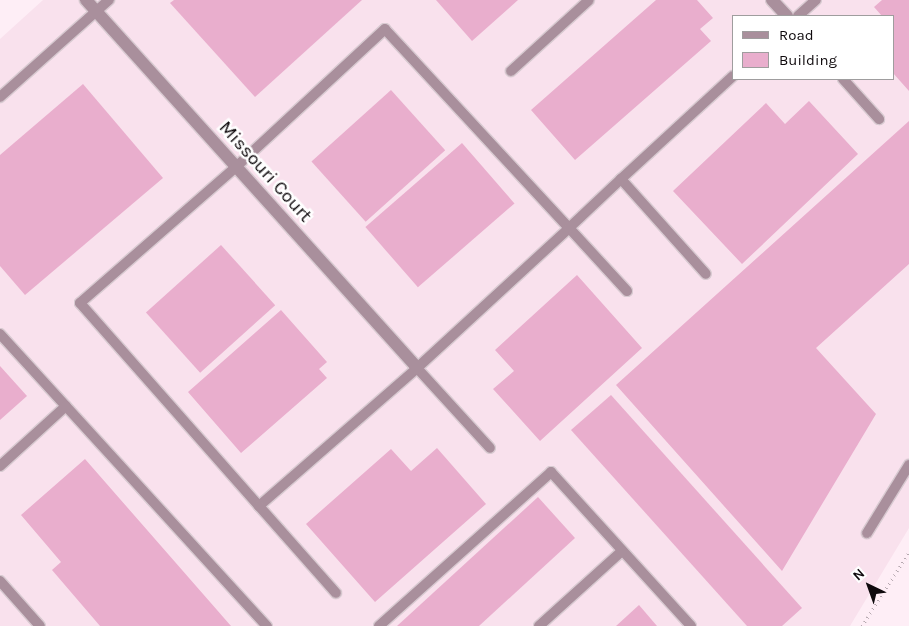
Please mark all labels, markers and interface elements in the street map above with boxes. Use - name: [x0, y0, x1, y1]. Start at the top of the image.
- legend: [732, 15, 894, 80]
- text: Road: [779, 26, 814, 44]
- text: Building: [779, 51, 837, 69]
- street label: Missouri Court: [214, 117, 316, 227]
- north arrow: [844, 561, 894, 611]
- text: N: [849, 565, 868, 584]

